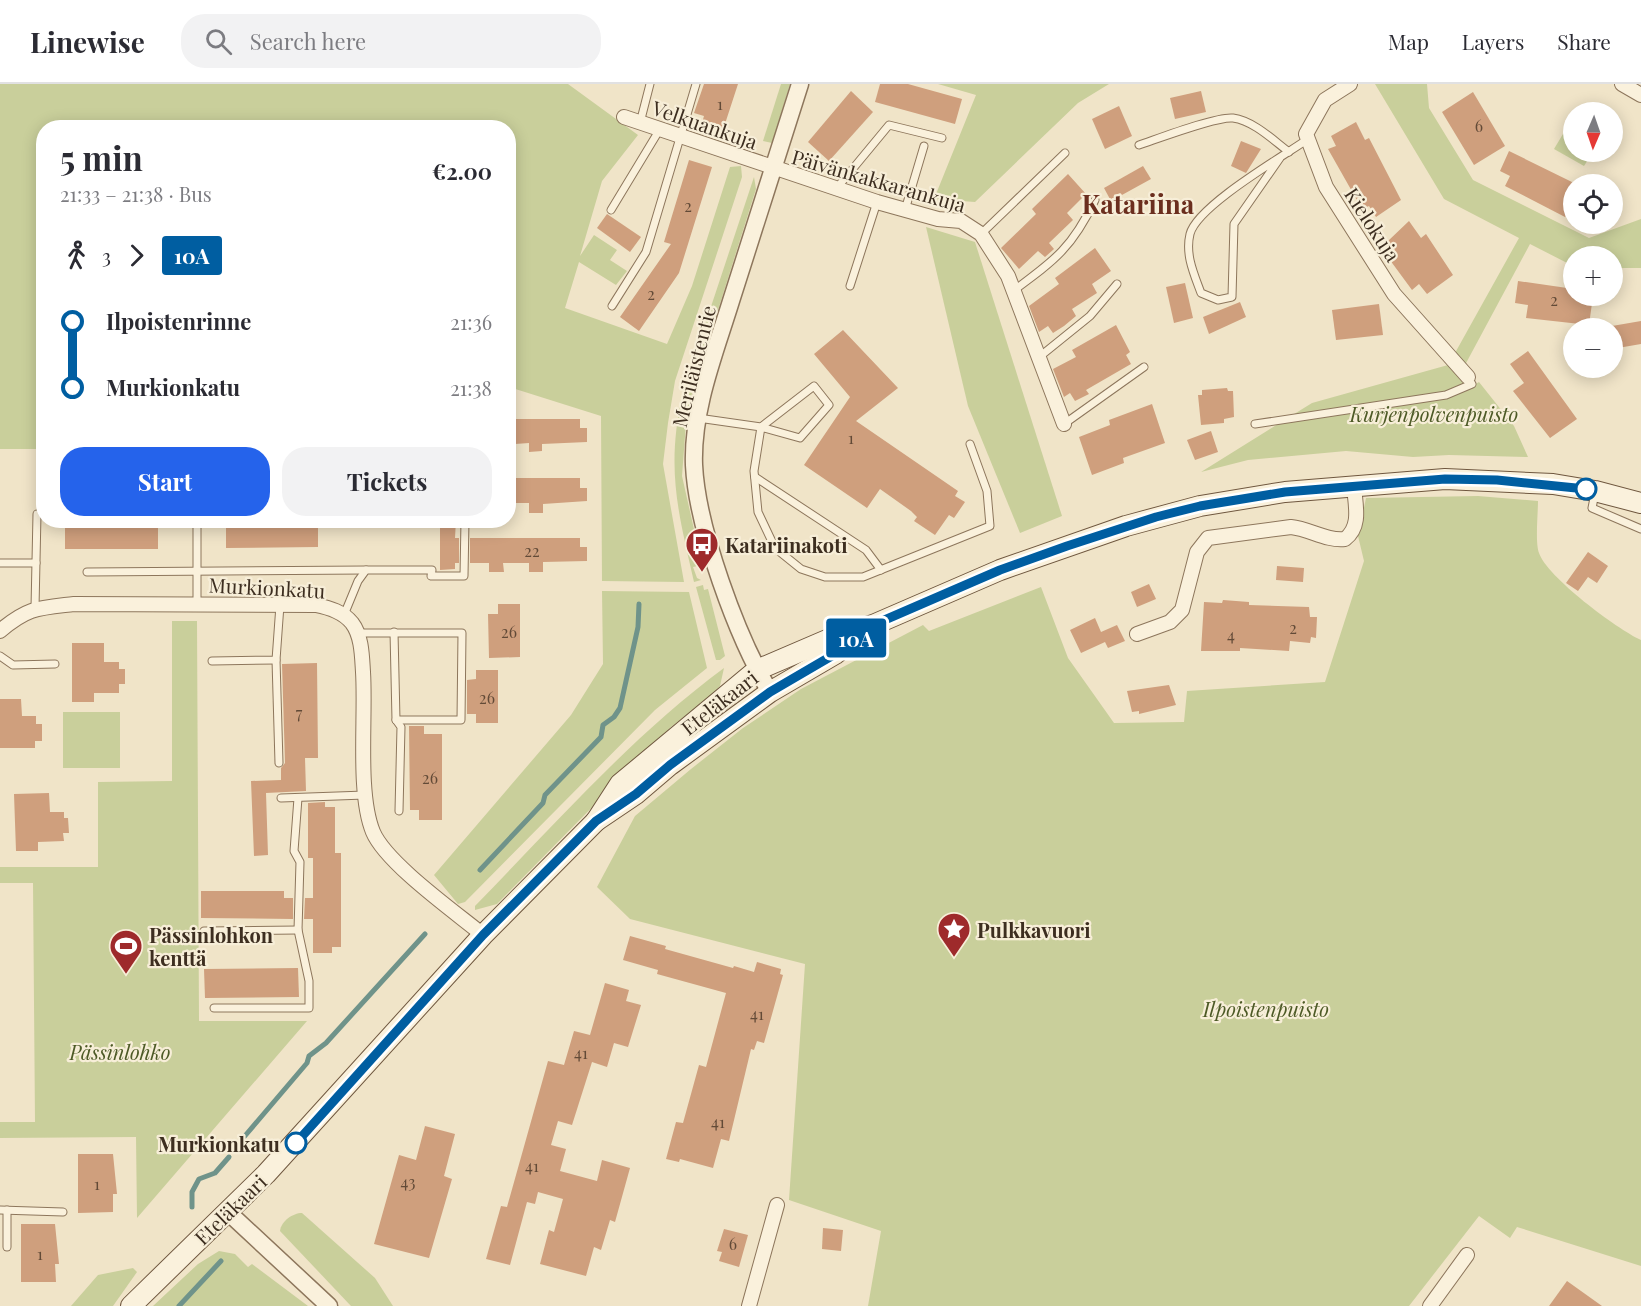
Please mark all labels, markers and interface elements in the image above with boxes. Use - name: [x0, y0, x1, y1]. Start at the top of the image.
- search box: [181, 14, 601, 68]
- text: Linewise: [30, 23, 145, 60]
- icon: search: [202, 25, 235, 58]
- text: Search here: [250, 26, 366, 56]
- text: Map: [1388, 27, 1429, 55]
- text: Layers: [1462, 27, 1524, 55]
- text: Share: [1557, 27, 1611, 55]
- street label: Velkuankuja: [648, 93, 761, 155]
- house number: 1: [717, 93, 723, 114]
- north arrow: [1563, 102, 1623, 162]
- map controls: [1563, 102, 1623, 378]
- house number: 6: [1475, 115, 1483, 136]
- text: 5 min: [60, 135, 143, 179]
- street label: Päivänkakkarankuja: [789, 142, 969, 218]
- text: €2.00: [432, 156, 492, 186]
- button: locate: [1563, 174, 1623, 234]
- text: 21:33 – 21:38 · Bus: [60, 180, 212, 207]
- street label: Kielokuja: [1339, 182, 1407, 266]
- district label: Katariina: [1082, 186, 1195, 221]
- house number: 2: [684, 195, 692, 216]
- icon: walk: [60, 239, 93, 272]
- icon: forward: [120, 239, 153, 272]
- text: 10A: [174, 241, 210, 269]
- text: 3: [102, 242, 111, 269]
- button: +: [1563, 246, 1623, 306]
- house number: 2: [647, 283, 655, 304]
- house number: 2: [1550, 289, 1558, 310]
- street label: Meriläistentie: [665, 302, 721, 430]
- text: Ilpoistenrinne: [106, 306, 251, 336]
- text: 21:36: [450, 308, 492, 335]
- button: −: [1563, 318, 1623, 378]
- text: Murkionkatu: [106, 372, 240, 402]
- text: 21:38: [450, 374, 492, 401]
- park label: Kurjenpolvenpuisto: [1349, 400, 1518, 427]
- house number: 1: [848, 427, 854, 448]
- button: Start: [60, 447, 270, 516]
- button: Tickets: [282, 447, 492, 516]
- unlabelled marker: [1575, 478, 1597, 500]
- bus stop icon: Katariinakoti: [684, 526, 720, 573]
- place label: Katariinakoti: [725, 531, 848, 558]
- house number: 22: [524, 540, 540, 561]
- street label: Murkionkatu: [208, 570, 326, 604]
- house number: 2: [1289, 617, 1297, 638]
- line badge: 10A: [822, 618, 890, 658]
- house number: 26: [501, 621, 517, 642]
- text: 10A: [838, 624, 874, 652]
- house number: 4: [1227, 624, 1235, 645]
- street label: Eteläkaari: [675, 663, 763, 741]
- house number: 26: [479, 687, 495, 708]
- house number: 7: [296, 702, 303, 723]
- house number: 26: [422, 767, 438, 788]
- place icon: Pulkkavuori: [936, 911, 972, 958]
- place label: Pulkkavuori: [977, 916, 1091, 943]
- place label: Pässinlohkon kenttä: [149, 921, 274, 971]
- sports icon: Pässinlohkon kenttä: [108, 928, 144, 975]
- park label: Ilpoistenpuisto: [1202, 995, 1329, 1022]
- house number: 41: [750, 1003, 764, 1024]
- park label: Pässinlohko: [69, 1038, 171, 1065]
- house number: 41: [574, 1042, 588, 1063]
- house number: 41: [711, 1111, 725, 1132]
- place label: Murkionkatu: [158, 1130, 280, 1157]
- marker: Murkionkatu: [285, 1132, 307, 1154]
- house number: 41: [525, 1155, 539, 1176]
- street label: Eteläkaari: [188, 1168, 272, 1250]
- house number: 43: [401, 1171, 415, 1192]
- house number: 1: [94, 1173, 100, 1194]
- house number: 6: [729, 1233, 737, 1254]
- house number: 1: [37, 1243, 43, 1264]

